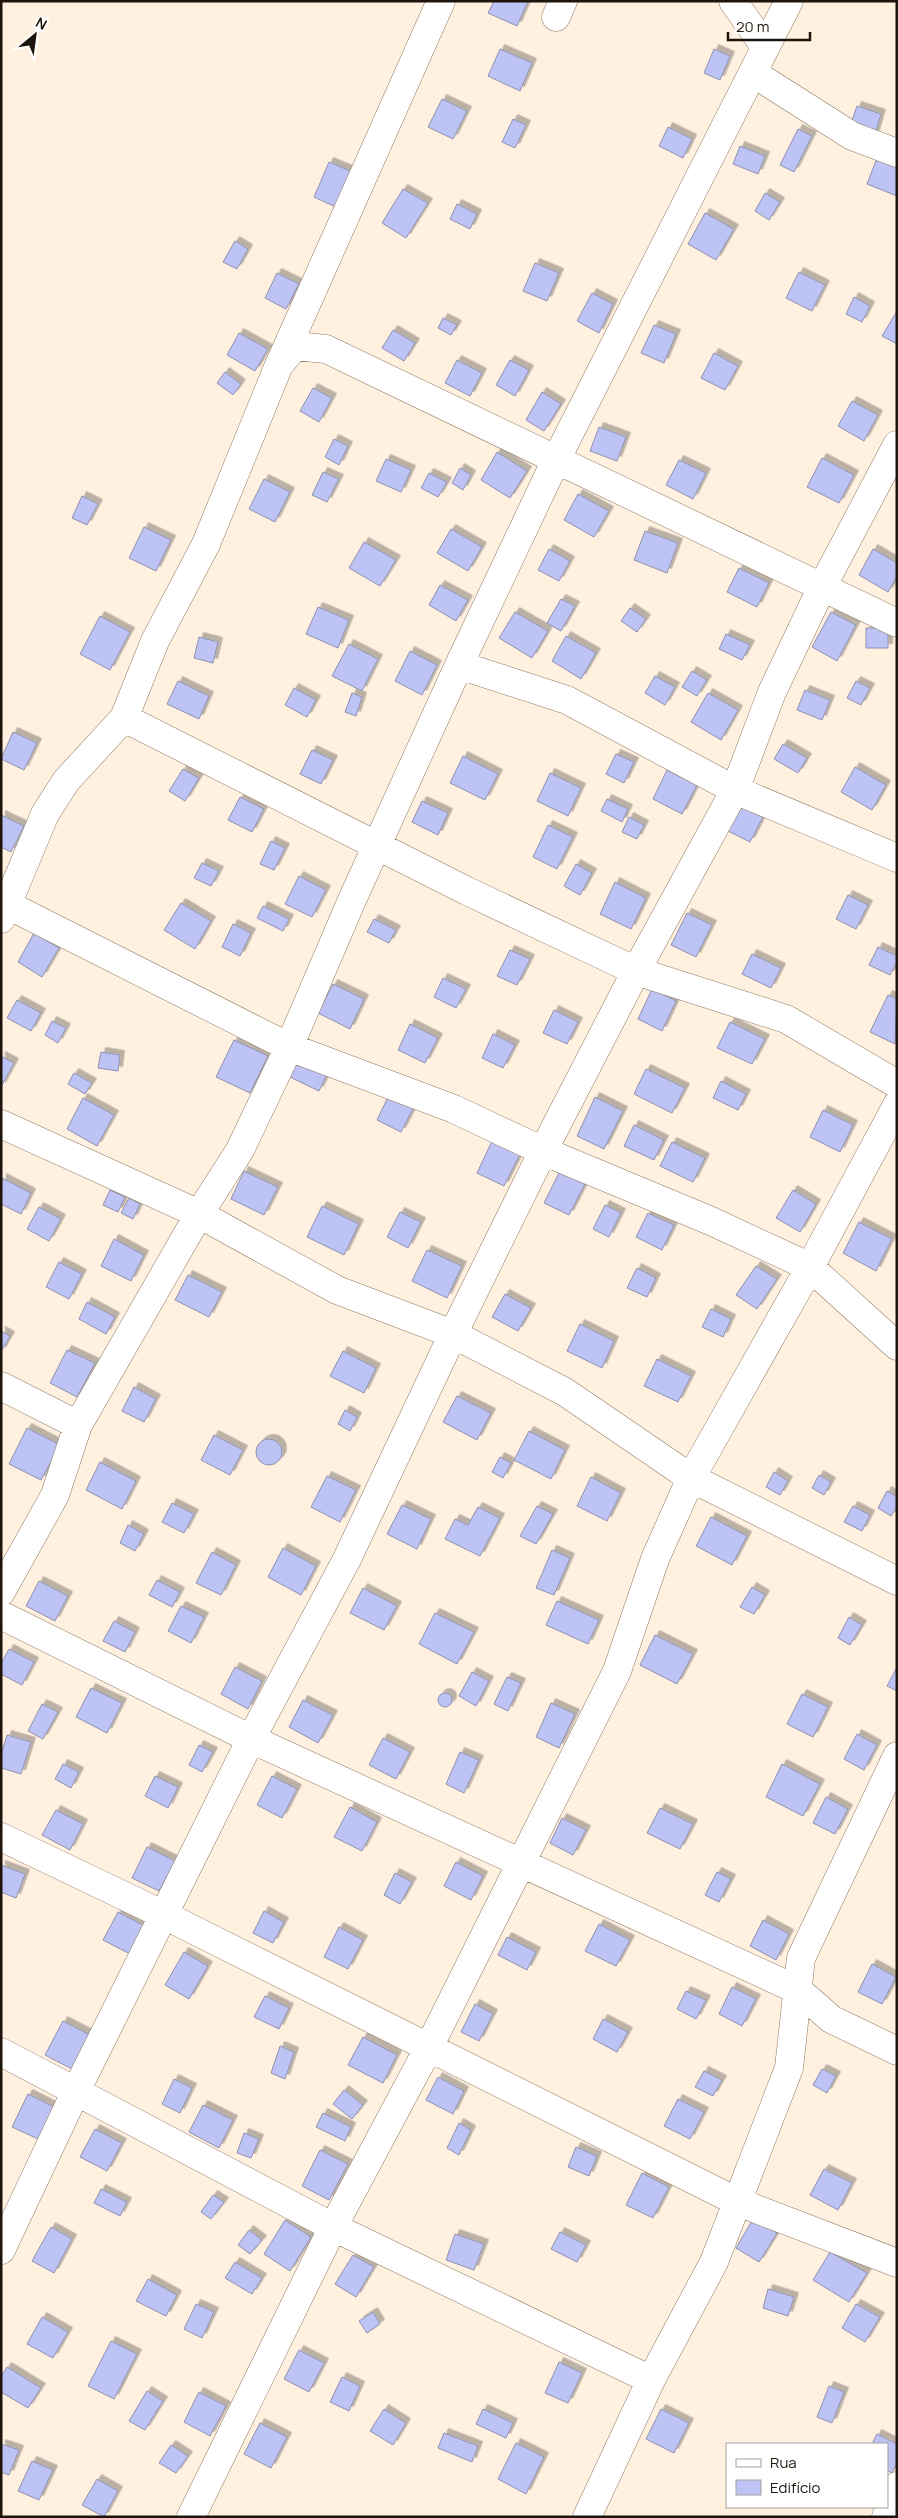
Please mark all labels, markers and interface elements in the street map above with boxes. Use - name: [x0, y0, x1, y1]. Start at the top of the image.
- north arrow: [10, 10, 60, 60]
- scale bar: [728, 10, 810, 42]
- text: N: [33, 12, 51, 34]
- text: 20 m: [736, 16, 769, 37]
- legend: [726, 2443, 888, 2508]
- text: Rua: [770, 2452, 797, 2473]
- text: Edifício: [770, 2477, 821, 2498]

